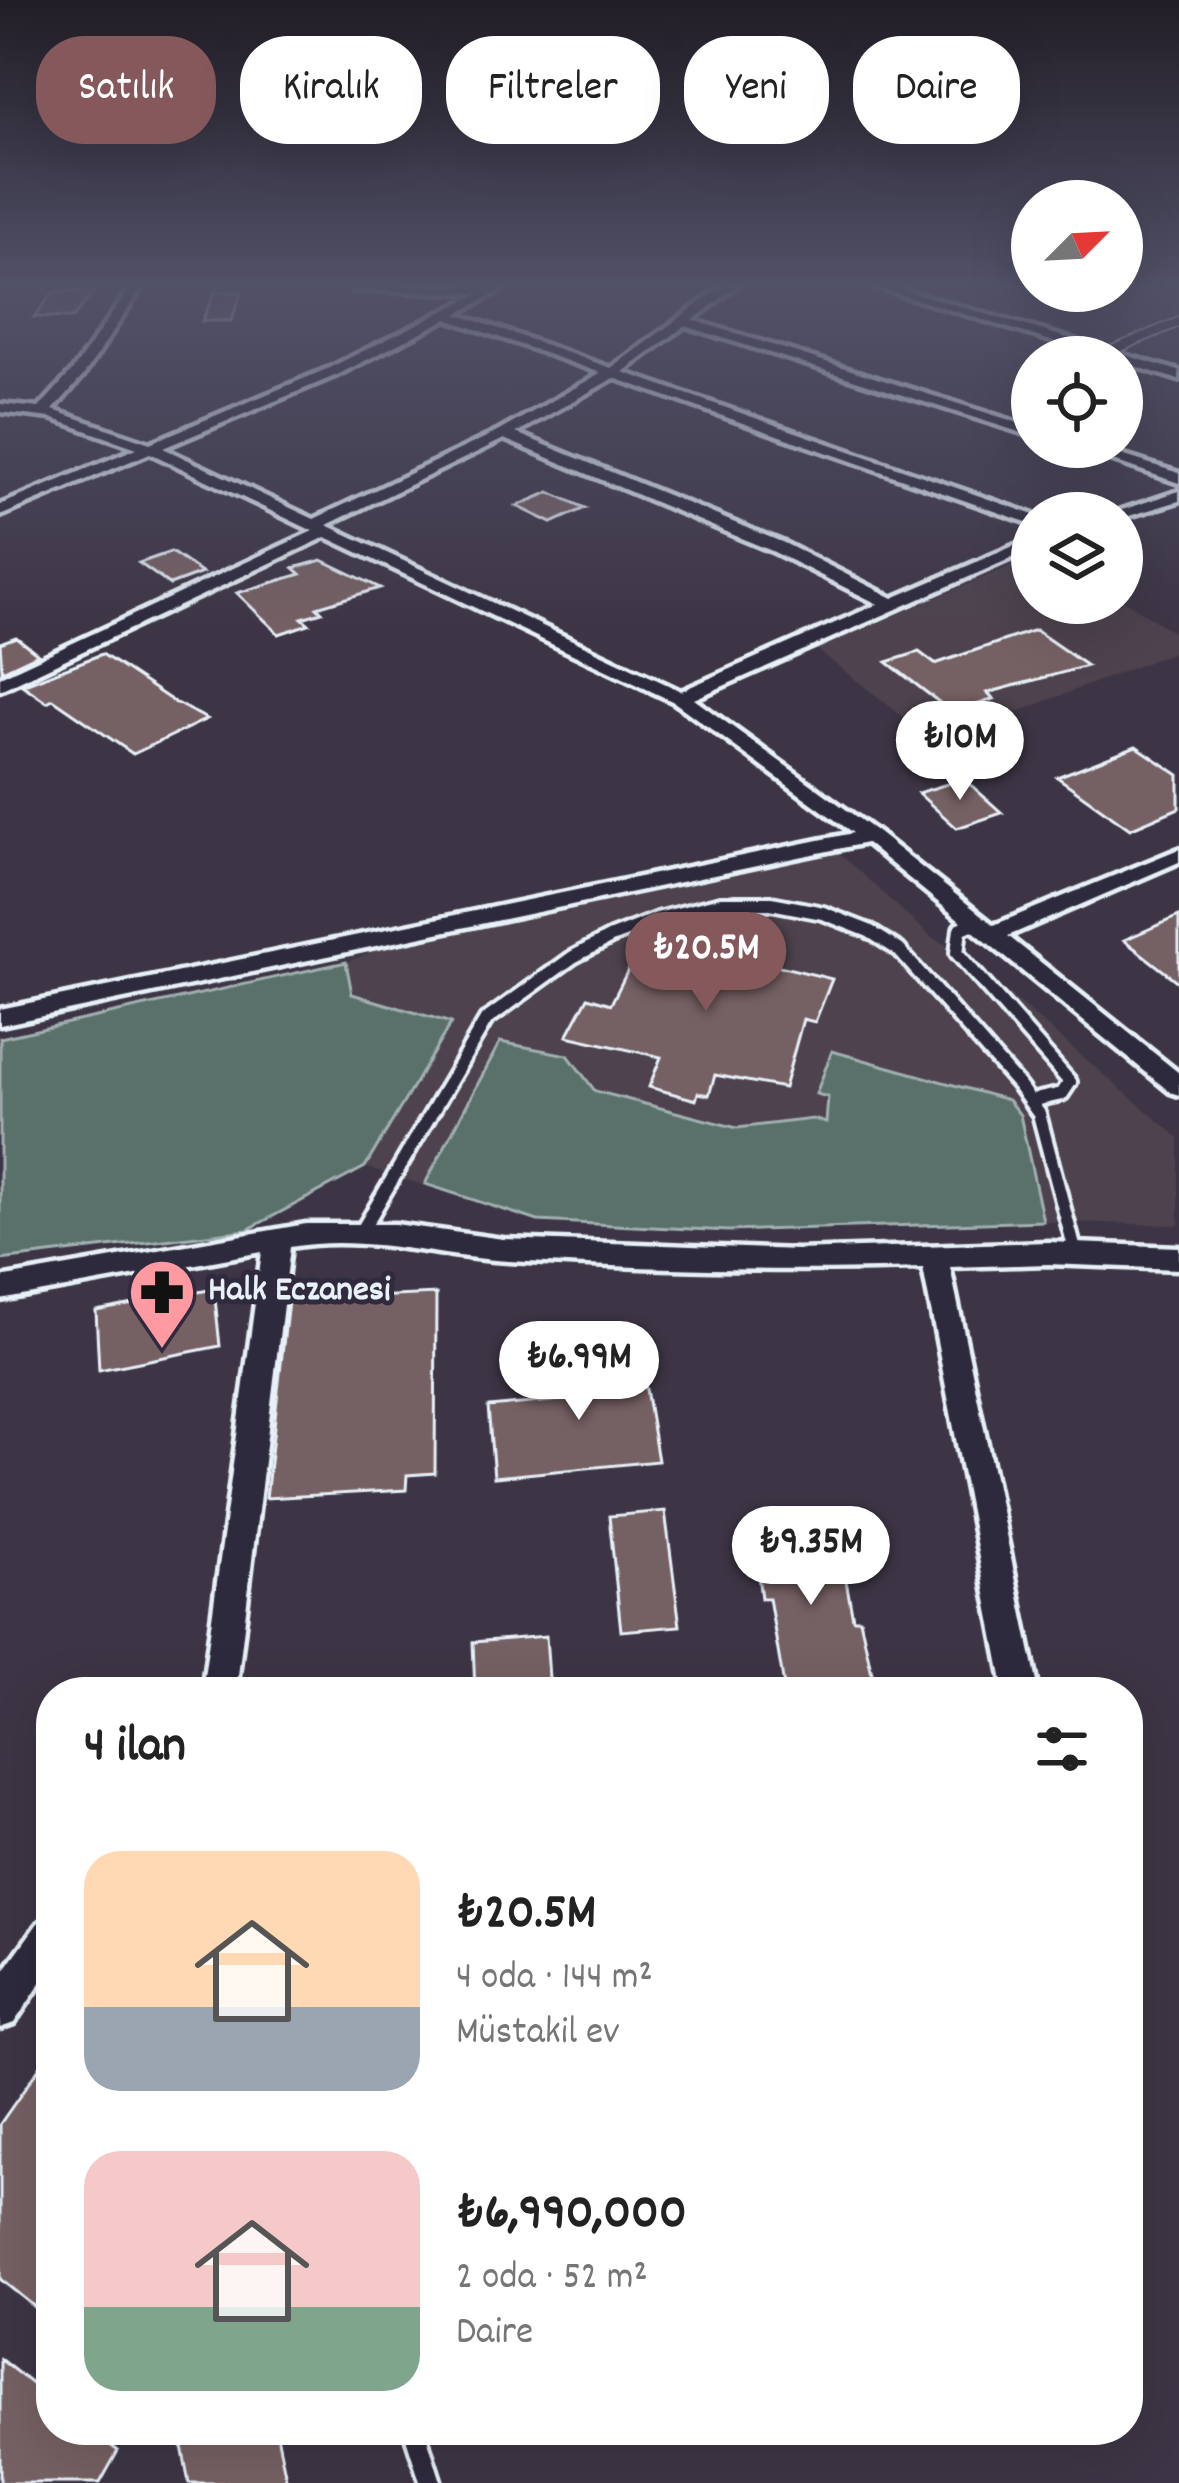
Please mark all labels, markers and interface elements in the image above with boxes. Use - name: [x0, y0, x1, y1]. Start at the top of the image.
- chip: Satılık: [36, 36, 216, 144]
- chip: Kiralık: [240, 36, 422, 144]
- chip: Filtreler: [446, 36, 660, 144]
- chip: Yeni: [684, 36, 829, 144]
- chip: Daire: [853, 36, 1020, 144]
- north arrow: [1011, 180, 1143, 312]
- map controls: [1011, 180, 1143, 624]
- button: locate: [1011, 336, 1143, 468]
- button: layers: [1011, 492, 1143, 624]
- pin: ₺10M: [889, 701, 1031, 803]
- text: ₺10M: [923, 712, 997, 767]
- pin: ₺20.5M: [608, 912, 804, 1014]
- text: ₺20.5M: [652, 923, 760, 978]
- pharmacy icon: Halk Eczanesi: [127, 1257, 197, 1351]
- place label: Halk Eczanesi: [208, 1266, 391, 1318]
- pin: ₺6.99M: [481, 1321, 677, 1423]
- text: ₺6.99M: [526, 1332, 632, 1387]
- pin: ₺9.35M: [713, 1506, 909, 1608]
- text: ₺9.35M: [759, 1517, 863, 1572]
- text: 4 ilan: [84, 1713, 186, 1785]
- icon: filters: [1029, 1716, 1095, 1782]
- text: ₺20.5M: [456, 1880, 596, 1952]
- icon: home: [180, 1899, 324, 2043]
- text: 4 oda · 144 m²: [456, 1952, 653, 2007]
- text: Müstakil ev: [456, 2007, 620, 2062]
- text: ₺6,990,000: [456, 2180, 687, 2252]
- icon: home: [180, 2199, 324, 2343]
- text: 2 oda · 52 m²: [456, 2252, 648, 2307]
- text: Daire: [456, 2307, 533, 2362]

